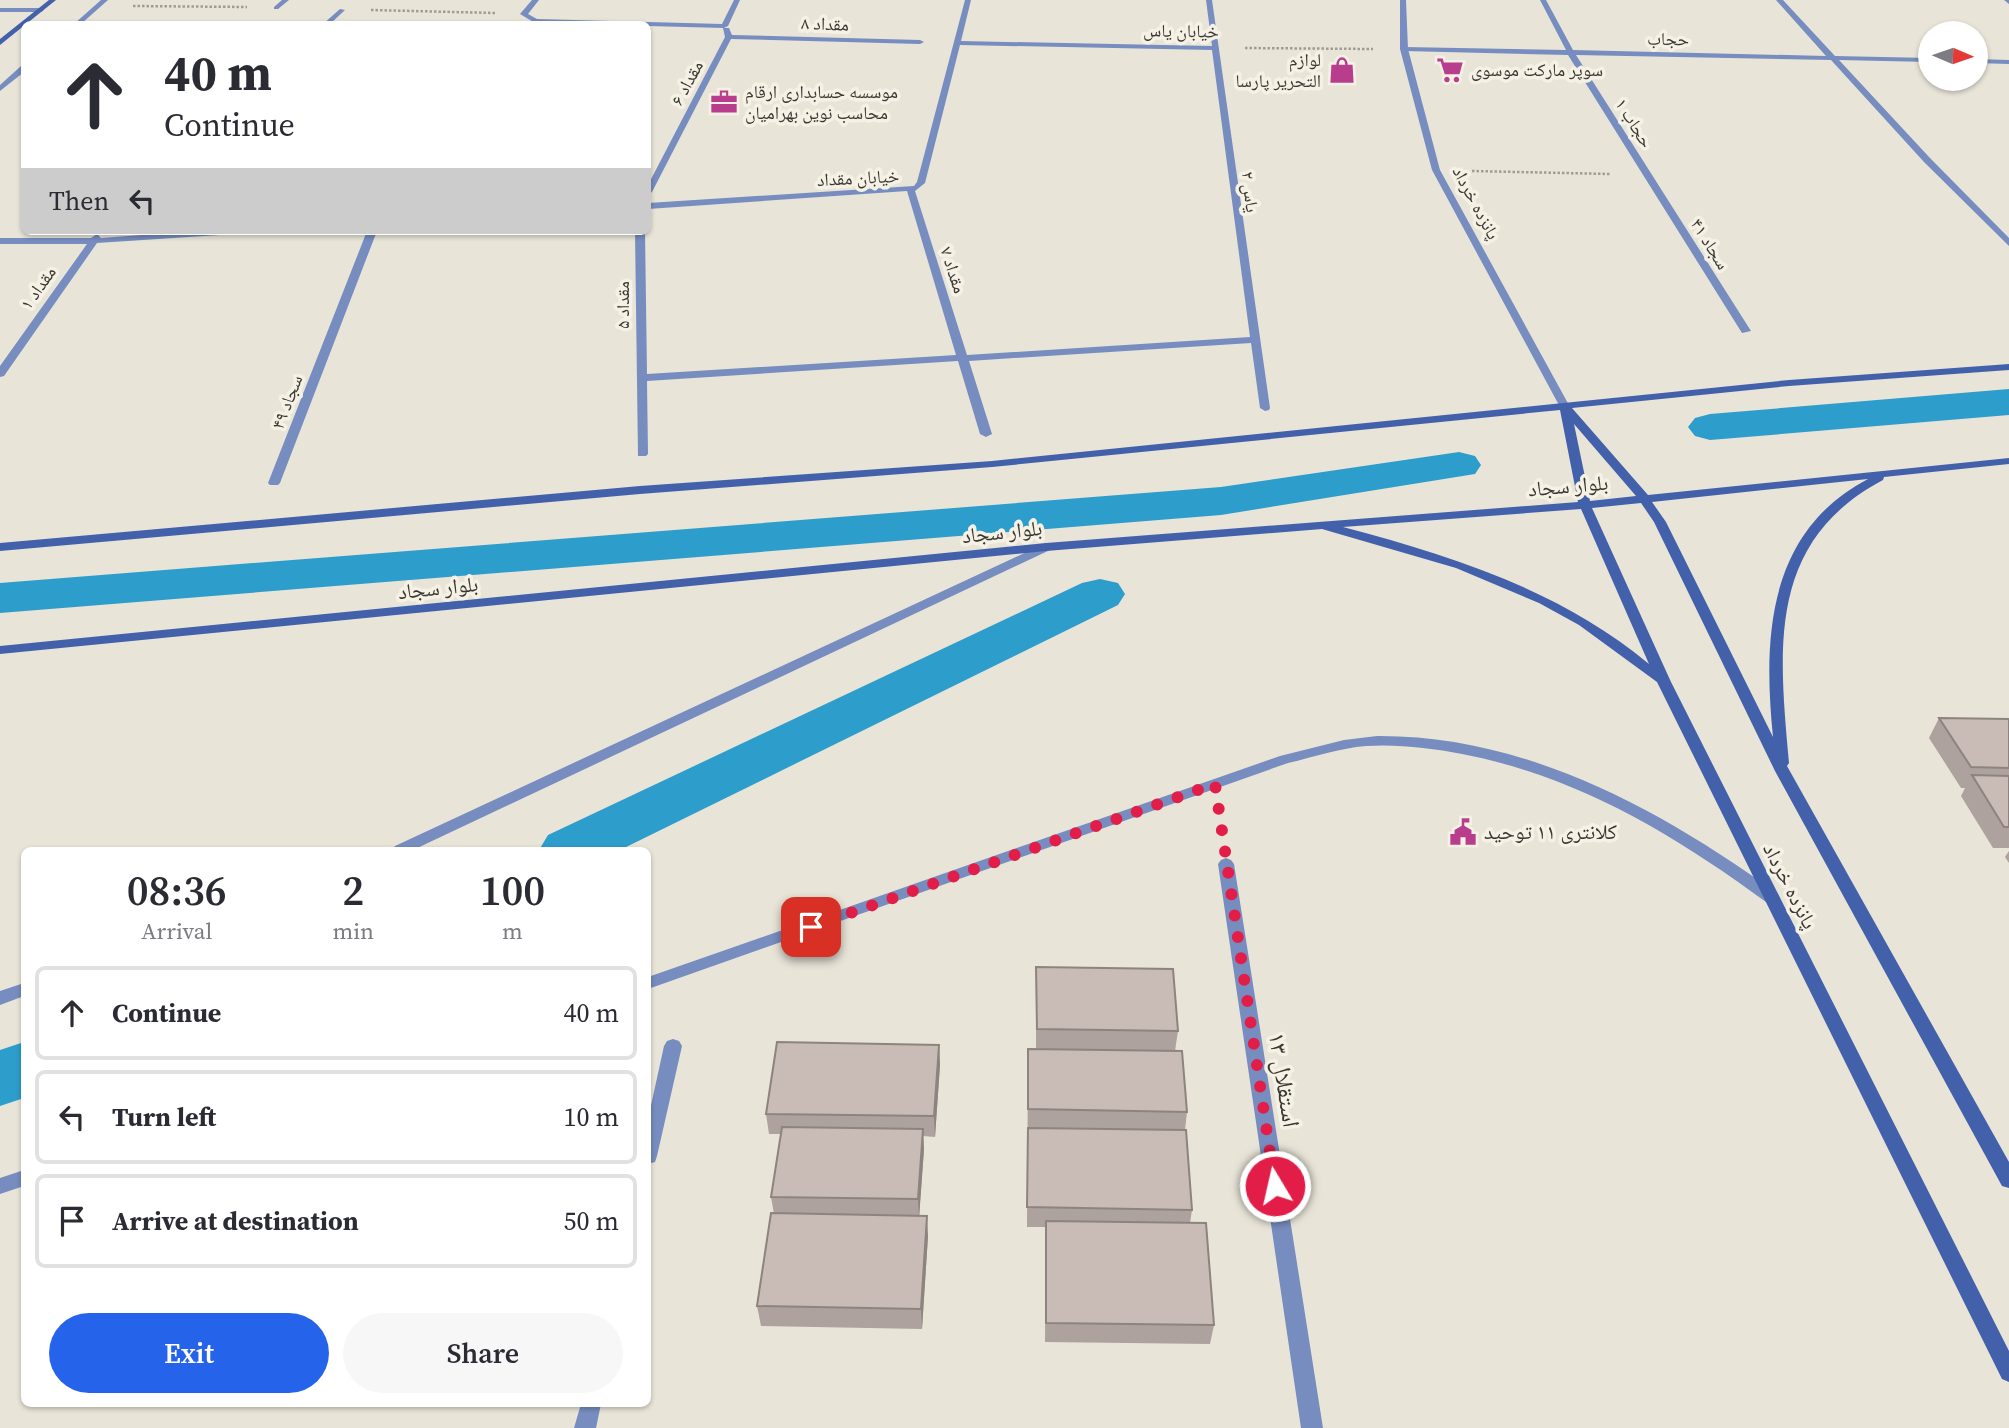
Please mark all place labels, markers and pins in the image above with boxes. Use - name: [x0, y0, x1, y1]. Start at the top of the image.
- place label: لوازم التحریر پارسا: [1235, 47, 1321, 93]
- shop icon: لوازم التحریر پارسا: [1327, 55, 1357, 85]
- supermarket icon: سوپر مارکت موسوی: [1435, 55, 1465, 85]
- place label: سوپر مارکت موسوی: [1471, 57, 1603, 82]
- place label: موسسه حسابداری ارقام محاسب نوین بهرامیان: [745, 79, 898, 125]
- office icon: موسسه حسابداری ارقام محاسب نوین بهرامیان: [709, 87, 739, 117]
- public building icon: کلانتری ۱۱ توحید: [1448, 817, 1478, 847]
- place label: کلانتری ۱۱ توحید: [1484, 817, 1617, 846]
- pin: [781, 897, 841, 957]

